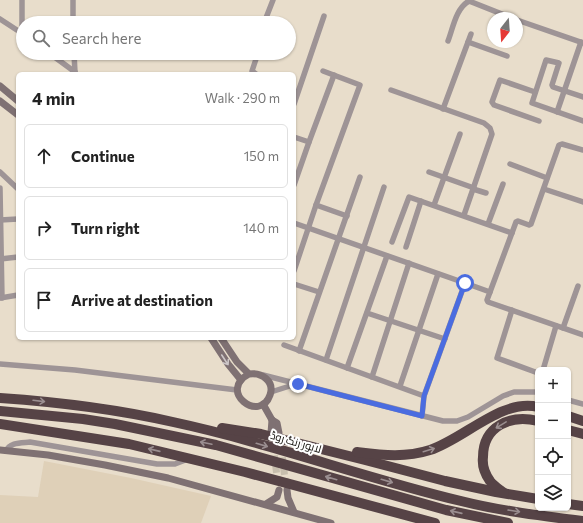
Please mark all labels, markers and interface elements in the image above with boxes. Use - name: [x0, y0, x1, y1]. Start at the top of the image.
- north arrow: [487, 12, 523, 48]
- search box: [16, 16, 296, 60]
- icon: search: [30, 27, 52, 49]
- text: Search here: [62, 29, 141, 47]
- text: 4 min: [32, 88, 75, 109]
- text: Walk · 290 m: [205, 90, 280, 106]
- icon: ahead: [33, 145, 55, 167]
- text: Continue: [71, 147, 135, 165]
- text: 150 m: [244, 148, 279, 164]
- icon: right: [33, 217, 55, 239]
- text: Turn right: [71, 219, 140, 237]
- text: 140 m: [243, 220, 279, 236]
- route start: [456, 274, 474, 292]
- icon: arrive: [33, 289, 55, 311]
- text: Arrive at destination: [71, 291, 213, 309]
- one-way arrow: [221, 354, 229, 365]
- map controls: [535, 367, 571, 511]
- button: +: [535, 367, 571, 403]
- route end: [289, 375, 307, 393]
- one-way arrow: [32, 397, 45, 405]
- button: −: [535, 403, 571, 439]
- one-way arrow: [495, 422, 507, 430]
- street label: لاہور رنگ روڈ: [269, 428, 323, 457]
- one-way arrow: [200, 438, 213, 446]
- button: locate: [535, 439, 571, 475]
- one-way arrow: [256, 442, 269, 449]
- one-way arrow: [147, 445, 160, 453]
- one-way arrow: [423, 446, 436, 453]
- one-way arrow: [325, 474, 338, 481]
- button: layers: [535, 475, 571, 511]
- one-way arrow: [381, 477, 394, 485]
- one-way arrow: [507, 507, 520, 515]
- one-way arrow: [450, 508, 463, 516]

